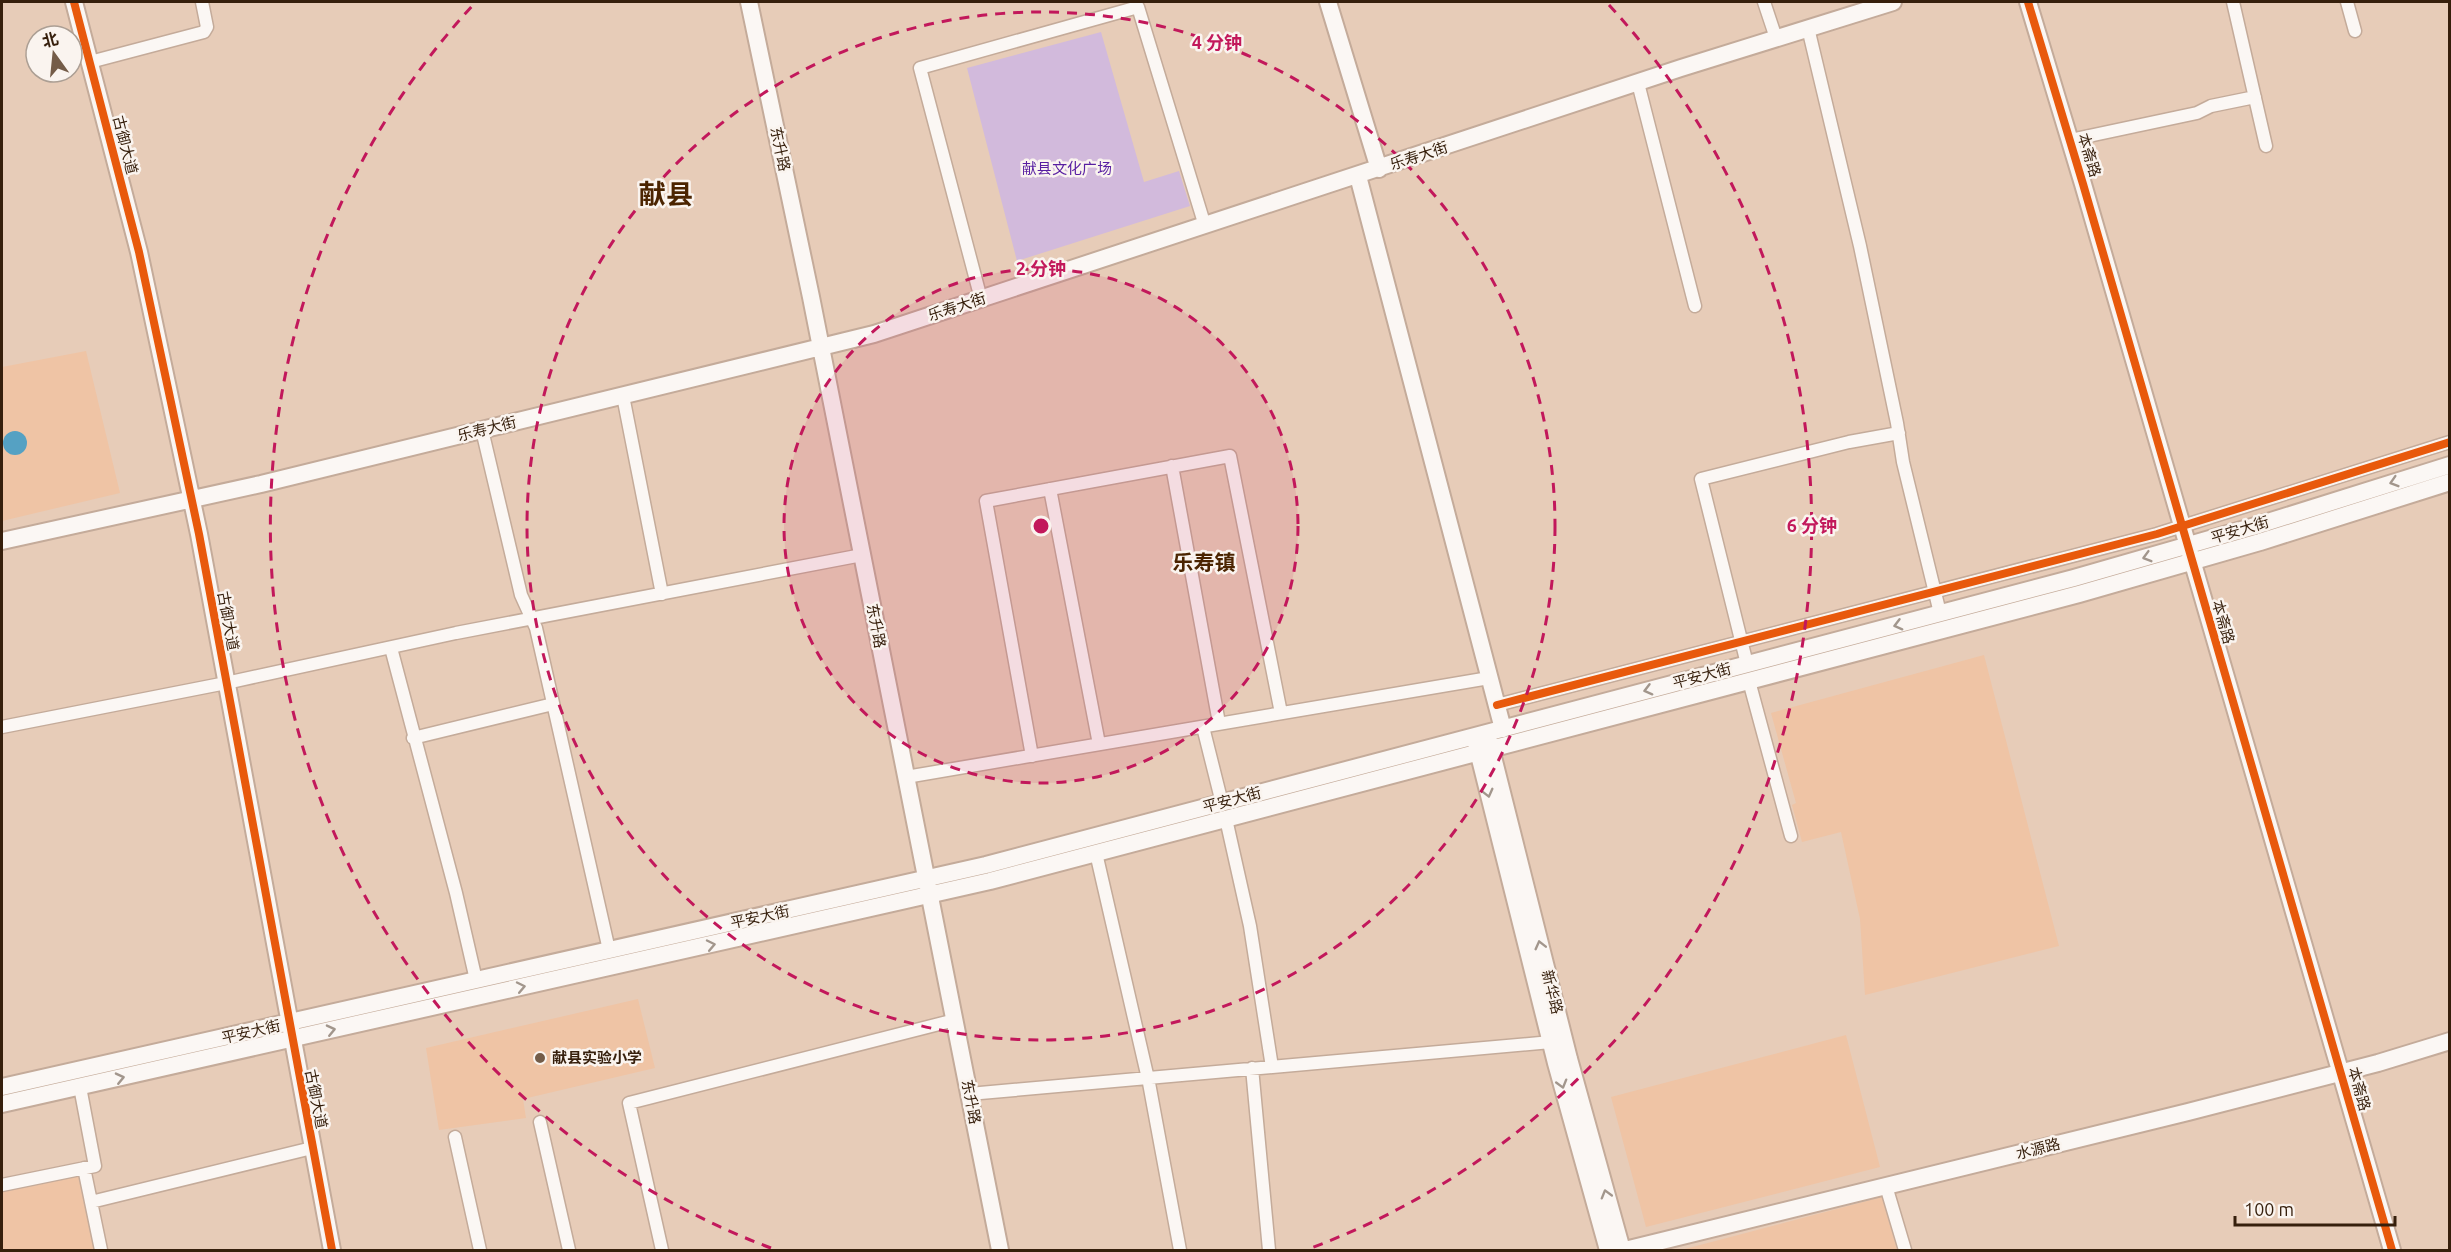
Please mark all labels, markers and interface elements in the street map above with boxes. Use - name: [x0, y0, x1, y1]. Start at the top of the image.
- north arrow: [24, 24, 84, 84]
- text: 北: [40, 29, 60, 50]
- text: 4 分钟: [1192, 32, 1242, 52]
- street label: 古御大道: [110, 114, 141, 176]
- street label: 东升路: [767, 125, 793, 173]
- street label: 本斋路: [2075, 131, 2104, 179]
- street label: 乐寿大街: [1388, 138, 1450, 173]
- park label: 献县文化广场: [1022, 160, 1112, 177]
- district label: 献县: [639, 179, 693, 209]
- text: 2 分钟: [1016, 258, 1066, 278]
- street label: 乐寿大街: [926, 289, 988, 324]
- street label: 乐寿大街: [456, 413, 518, 444]
- one-way arrow: [2389, 475, 2400, 487]
- street label: 平安大街: [2209, 513, 2271, 546]
- text: 6 分钟: [1787, 515, 1837, 535]
- centre of rings: [1031, 516, 1051, 536]
- district label: 乐寿镇: [1173, 550, 1236, 574]
- one-way arrow: [2142, 550, 2153, 562]
- street label: 古御大道: [215, 590, 242, 652]
- street label: 本斋路: [2209, 598, 2238, 646]
- street label: 东升路: [864, 602, 889, 650]
- one-way arrow: [1893, 617, 1903, 630]
- street label: 平安大街: [1671, 660, 1733, 691]
- one-way arrow: [1643, 683, 1653, 696]
- street label: 平安大街: [1201, 784, 1263, 815]
- one-way arrow: [1481, 788, 1494, 798]
- street label: 平安大街: [729, 902, 791, 931]
- one-way arrow: [706, 939, 716, 952]
- one-way arrow: [1535, 940, 1547, 951]
- street label: 新华路: [1539, 968, 1566, 1016]
- one-way arrow: [516, 981, 526, 994]
- street label: 平安大街: [220, 1016, 282, 1047]
- one-way arrow: [326, 1024, 336, 1037]
- place label: 献县实验小学: [552, 1049, 642, 1066]
- marker: 献县实验小学: [533, 1051, 547, 1065]
- street label: 本斋路: [2345, 1065, 2374, 1113]
- street label: 古御大道: [302, 1068, 331, 1130]
- one-way arrow: [115, 1072, 125, 1085]
- street label: 东升路: [959, 1078, 984, 1126]
- one-way arrow: [1555, 1078, 1567, 1089]
- street label: 水源路: [2014, 1135, 2062, 1162]
- one-way arrow: [1601, 1189, 1613, 1200]
- scale bar: [2235, 1189, 2396, 1227]
- text: 100 m: [2244, 1199, 2294, 1219]

